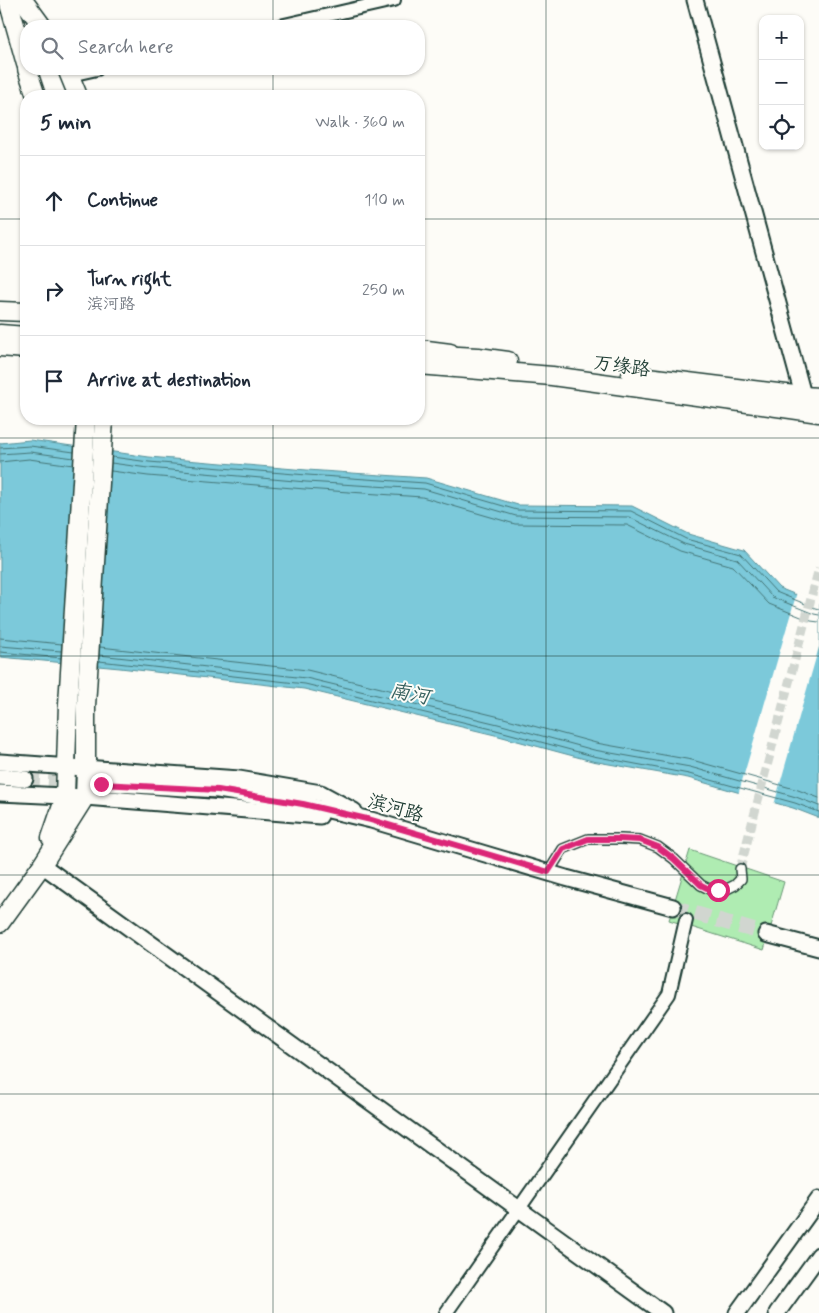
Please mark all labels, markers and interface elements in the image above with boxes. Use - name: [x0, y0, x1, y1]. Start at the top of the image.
- map controls: [759, 15, 804, 150]
- button: +: [759, 15, 804, 60]
- search box: [20, 20, 425, 75]
- icon: search: [38, 34, 66, 62]
- text: Search here: [78, 35, 174, 60]
- button: −: [759, 60, 804, 105]
- button: locate: [759, 105, 804, 150]
- text: 5 min: [40, 109, 92, 137]
- text: Walk · 360 m: [315, 112, 405, 133]
- icon: ahead: [40, 187, 68, 215]
- text: Continue: [87, 188, 158, 213]
- text: 110 m: [364, 190, 405, 211]
- text: Turn right: [87, 267, 171, 292]
- icon: right: [40, 277, 68, 305]
- text: 250 m: [362, 280, 405, 301]
- text: 滨河路: [87, 294, 135, 315]
- street label: 万缘路: [592, 350, 652, 383]
- icon: arrive: [40, 367, 68, 395]
- text: Arrive at destination: [87, 368, 251, 393]
- water label: 南河: [388, 677, 435, 712]
- route end: [90, 773, 113, 796]
- street label: 滨河路: [365, 789, 426, 828]
- route start: [707, 879, 730, 902]

